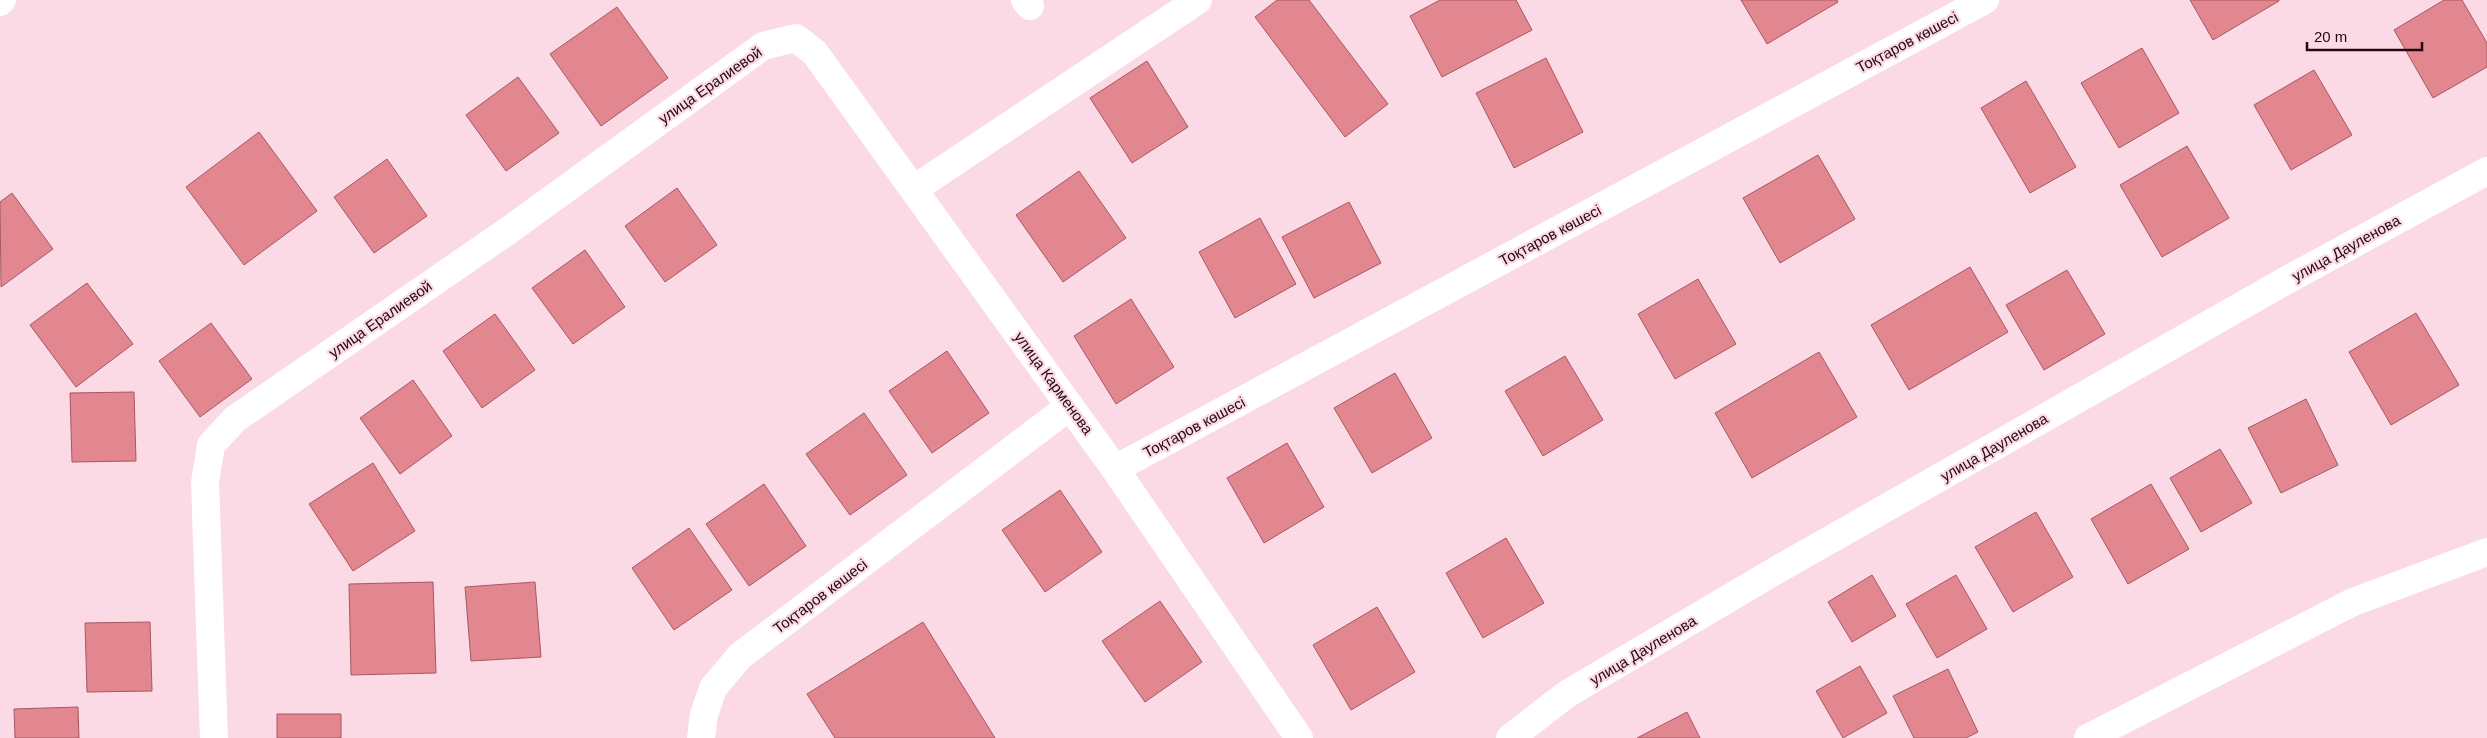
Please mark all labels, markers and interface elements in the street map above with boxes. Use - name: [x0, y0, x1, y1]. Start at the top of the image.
- street label: Тоқтаров көшесі: [1853, 8, 1961, 76]
- scale bar: [2307, 20, 2422, 52]
- text: 20 m: [2314, 28, 2347, 45]
- street label: улица Ералиевой: [655, 43, 765, 127]
- street label: Тоқтаров көшесі: [1496, 201, 1604, 269]
- street label: улица Дауленова: [2289, 211, 2404, 285]
- street label: улица Ералиевой: [325, 277, 435, 361]
- street label: улица Карменова: [1011, 329, 1097, 438]
- street label: Тоқтаров көшесі: [1140, 393, 1248, 461]
- street label: улица Дауленова: [1937, 409, 2051, 485]
- street label: Тоқтаров көшесі: [770, 555, 870, 637]
- street label: улица Дауленова: [1587, 611, 1700, 688]

